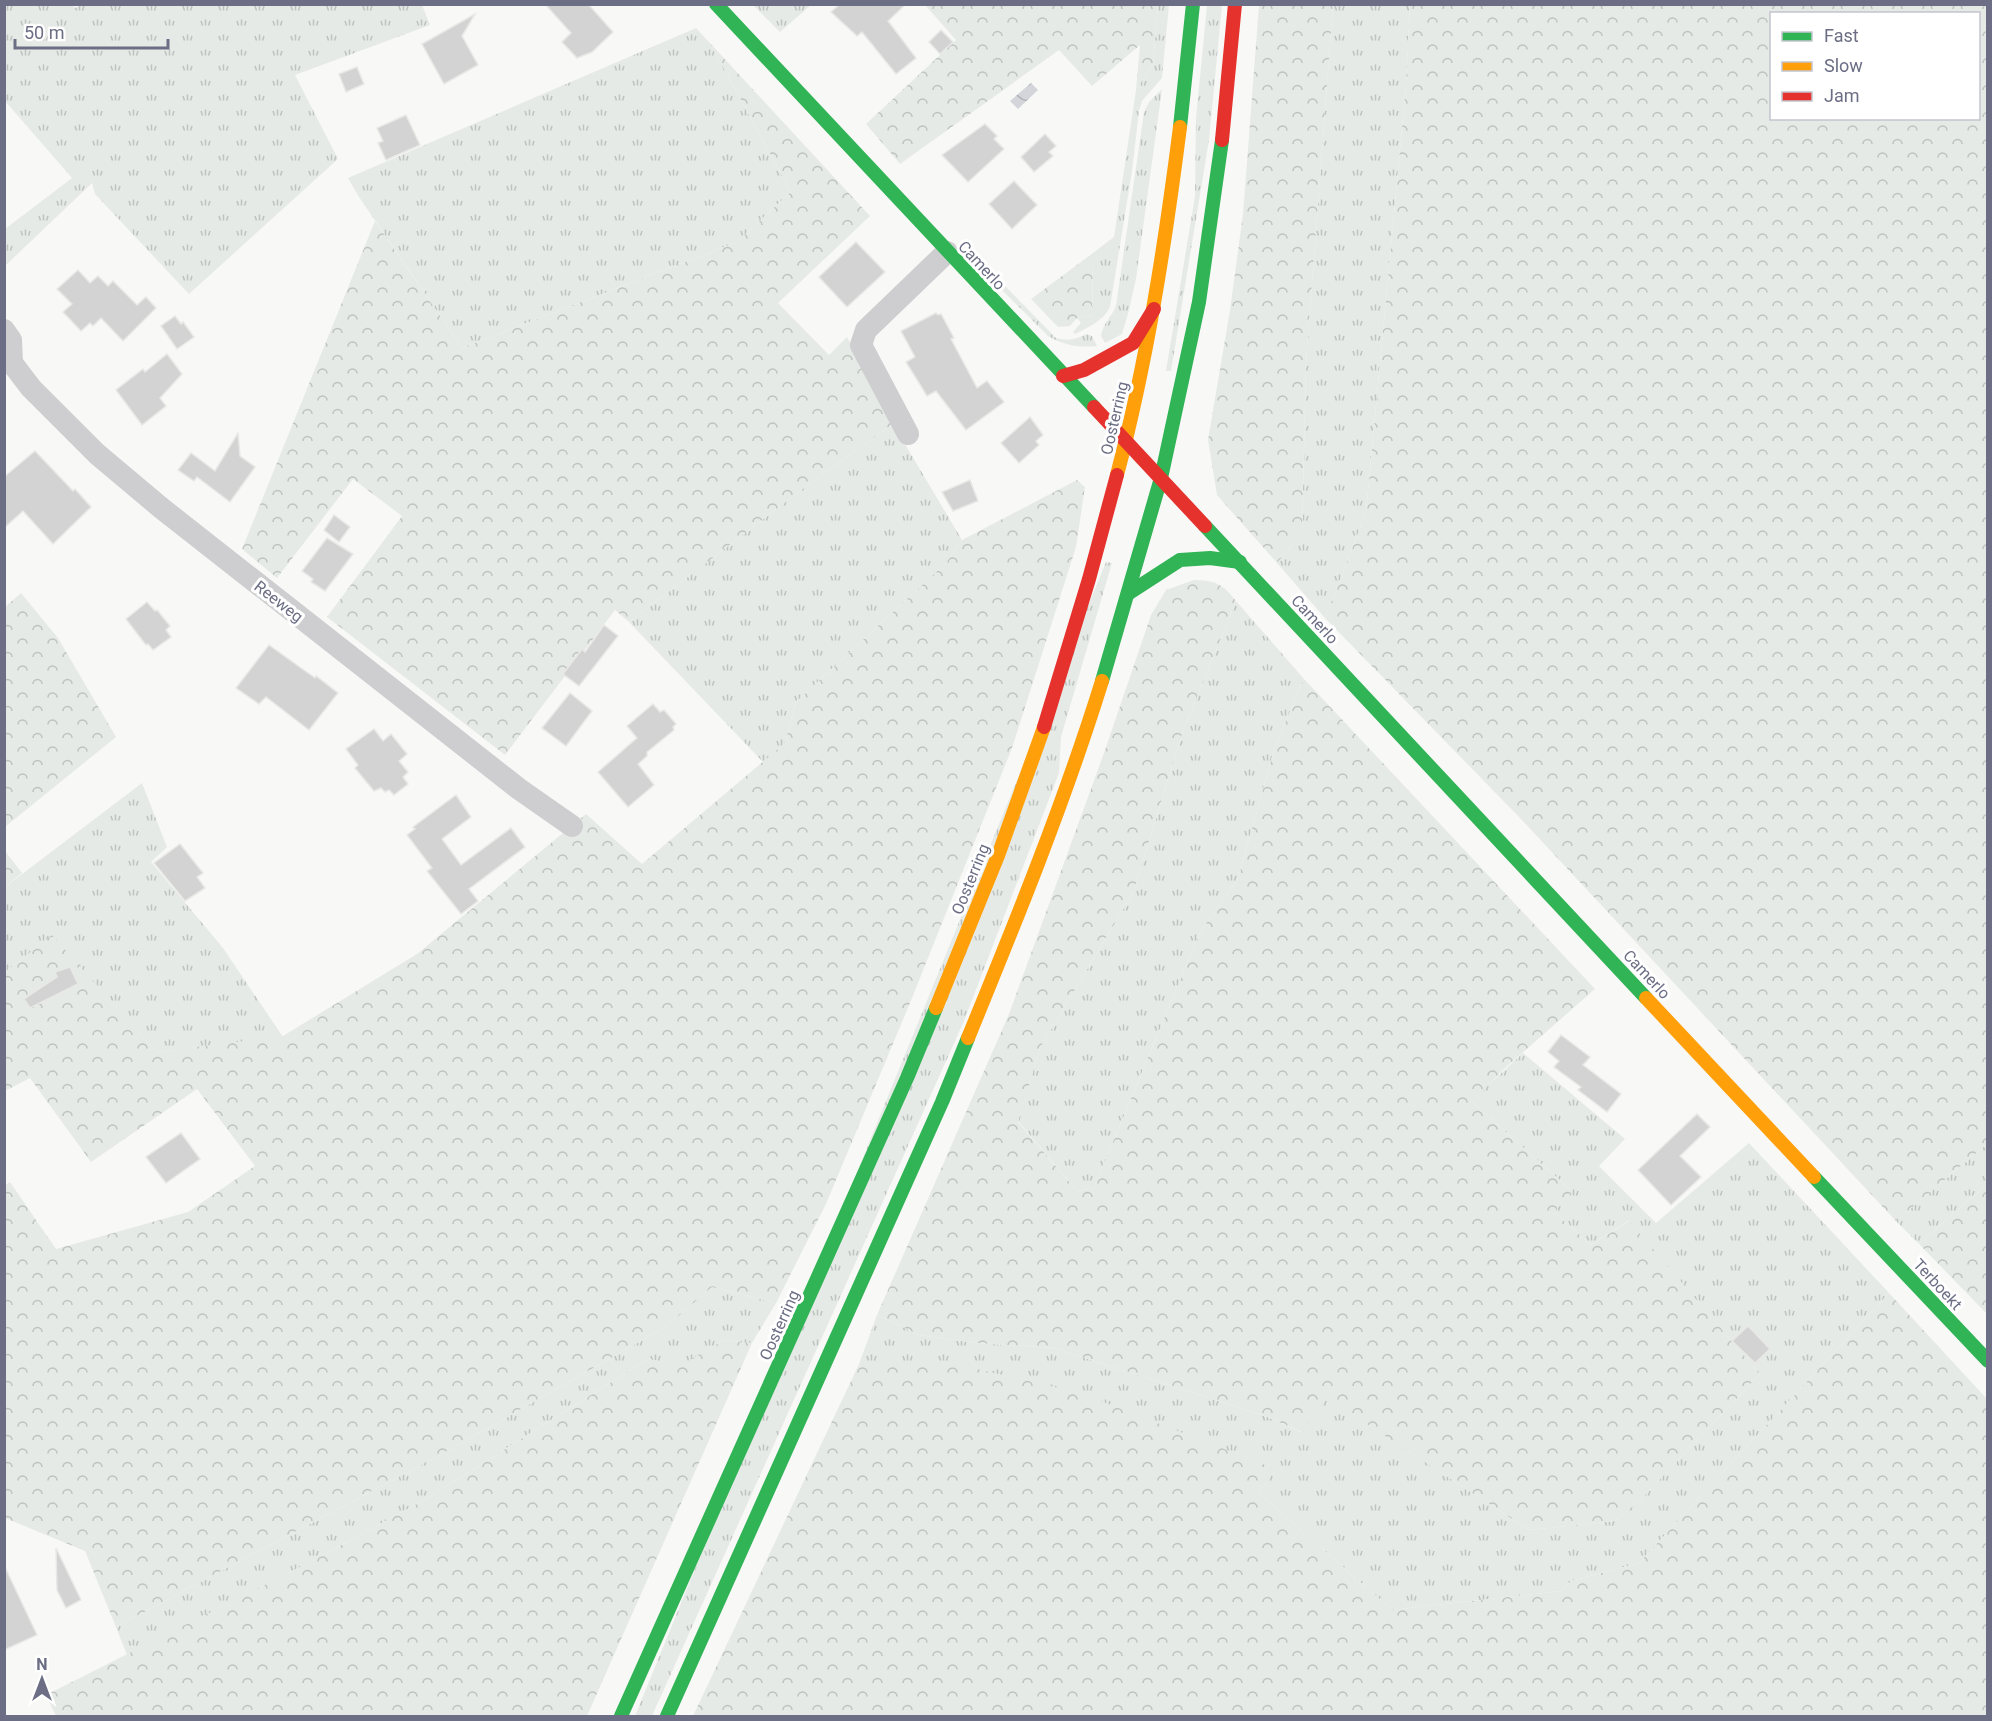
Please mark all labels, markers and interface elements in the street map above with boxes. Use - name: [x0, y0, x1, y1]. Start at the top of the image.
- scale bar: [15, 12, 168, 50]
- legend: [1770, 12, 1980, 120]
- text: 50 m: [24, 22, 64, 43]
- text: Fast: [1824, 25, 1859, 46]
- text: Slow: [1824, 55, 1863, 76]
- text: Jam: [1824, 85, 1860, 106]
- street label: Camerlo: [954, 237, 1009, 294]
- street label: Oosterring: [1097, 380, 1132, 457]
- street label: Reeweg: [251, 577, 307, 626]
- street label: Camerlo: [1287, 591, 1342, 648]
- street label: Oosterring: [948, 841, 993, 917]
- street label: Camerlo: [1619, 946, 1674, 1003]
- street label: Terboekt: [1909, 1255, 1966, 1314]
- street label: Oosterring: [756, 1287, 803, 1363]
- north arrow: [12, 1649, 72, 1709]
- text: N: [36, 1655, 48, 1674]

